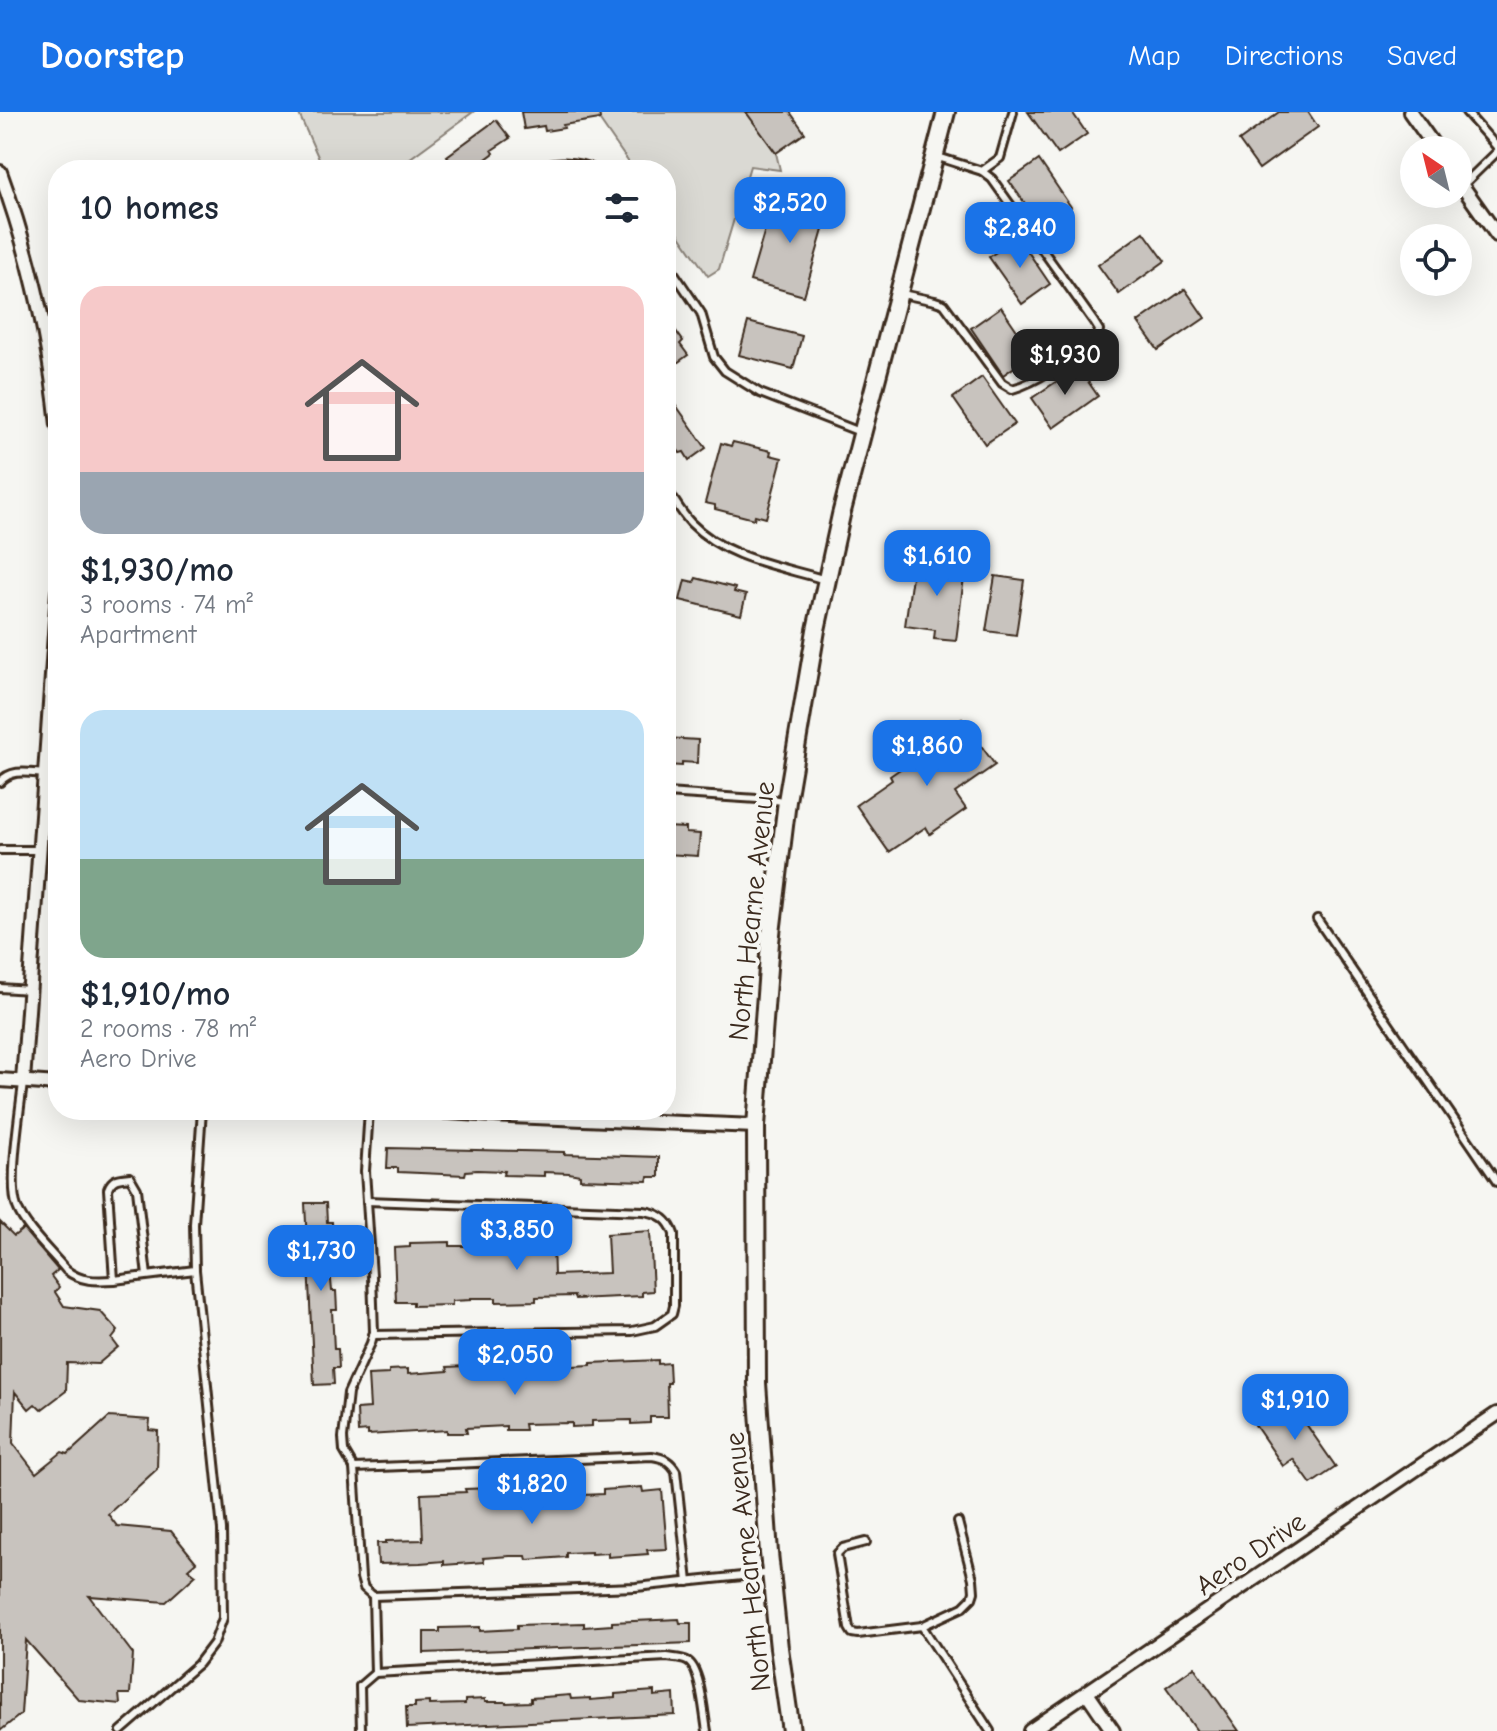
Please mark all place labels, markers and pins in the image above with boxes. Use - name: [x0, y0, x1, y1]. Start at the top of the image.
- pin: $2,520: [725, 177, 855, 245]
- pin: $2,840: [955, 202, 1085, 270]
- pin: $1,930: [1000, 329, 1130, 397]
- pin: $1,610: [872, 530, 1002, 598]
- pin: $1,860: [862, 720, 992, 788]
- pin: $3,850: [452, 1204, 582, 1272]
- pin: $1,730: [256, 1225, 386, 1293]
- pin: $2,050: [450, 1329, 580, 1397]
- pin: $1,910: [1230, 1374, 1360, 1442]
- pin: $1,820: [467, 1458, 597, 1526]

